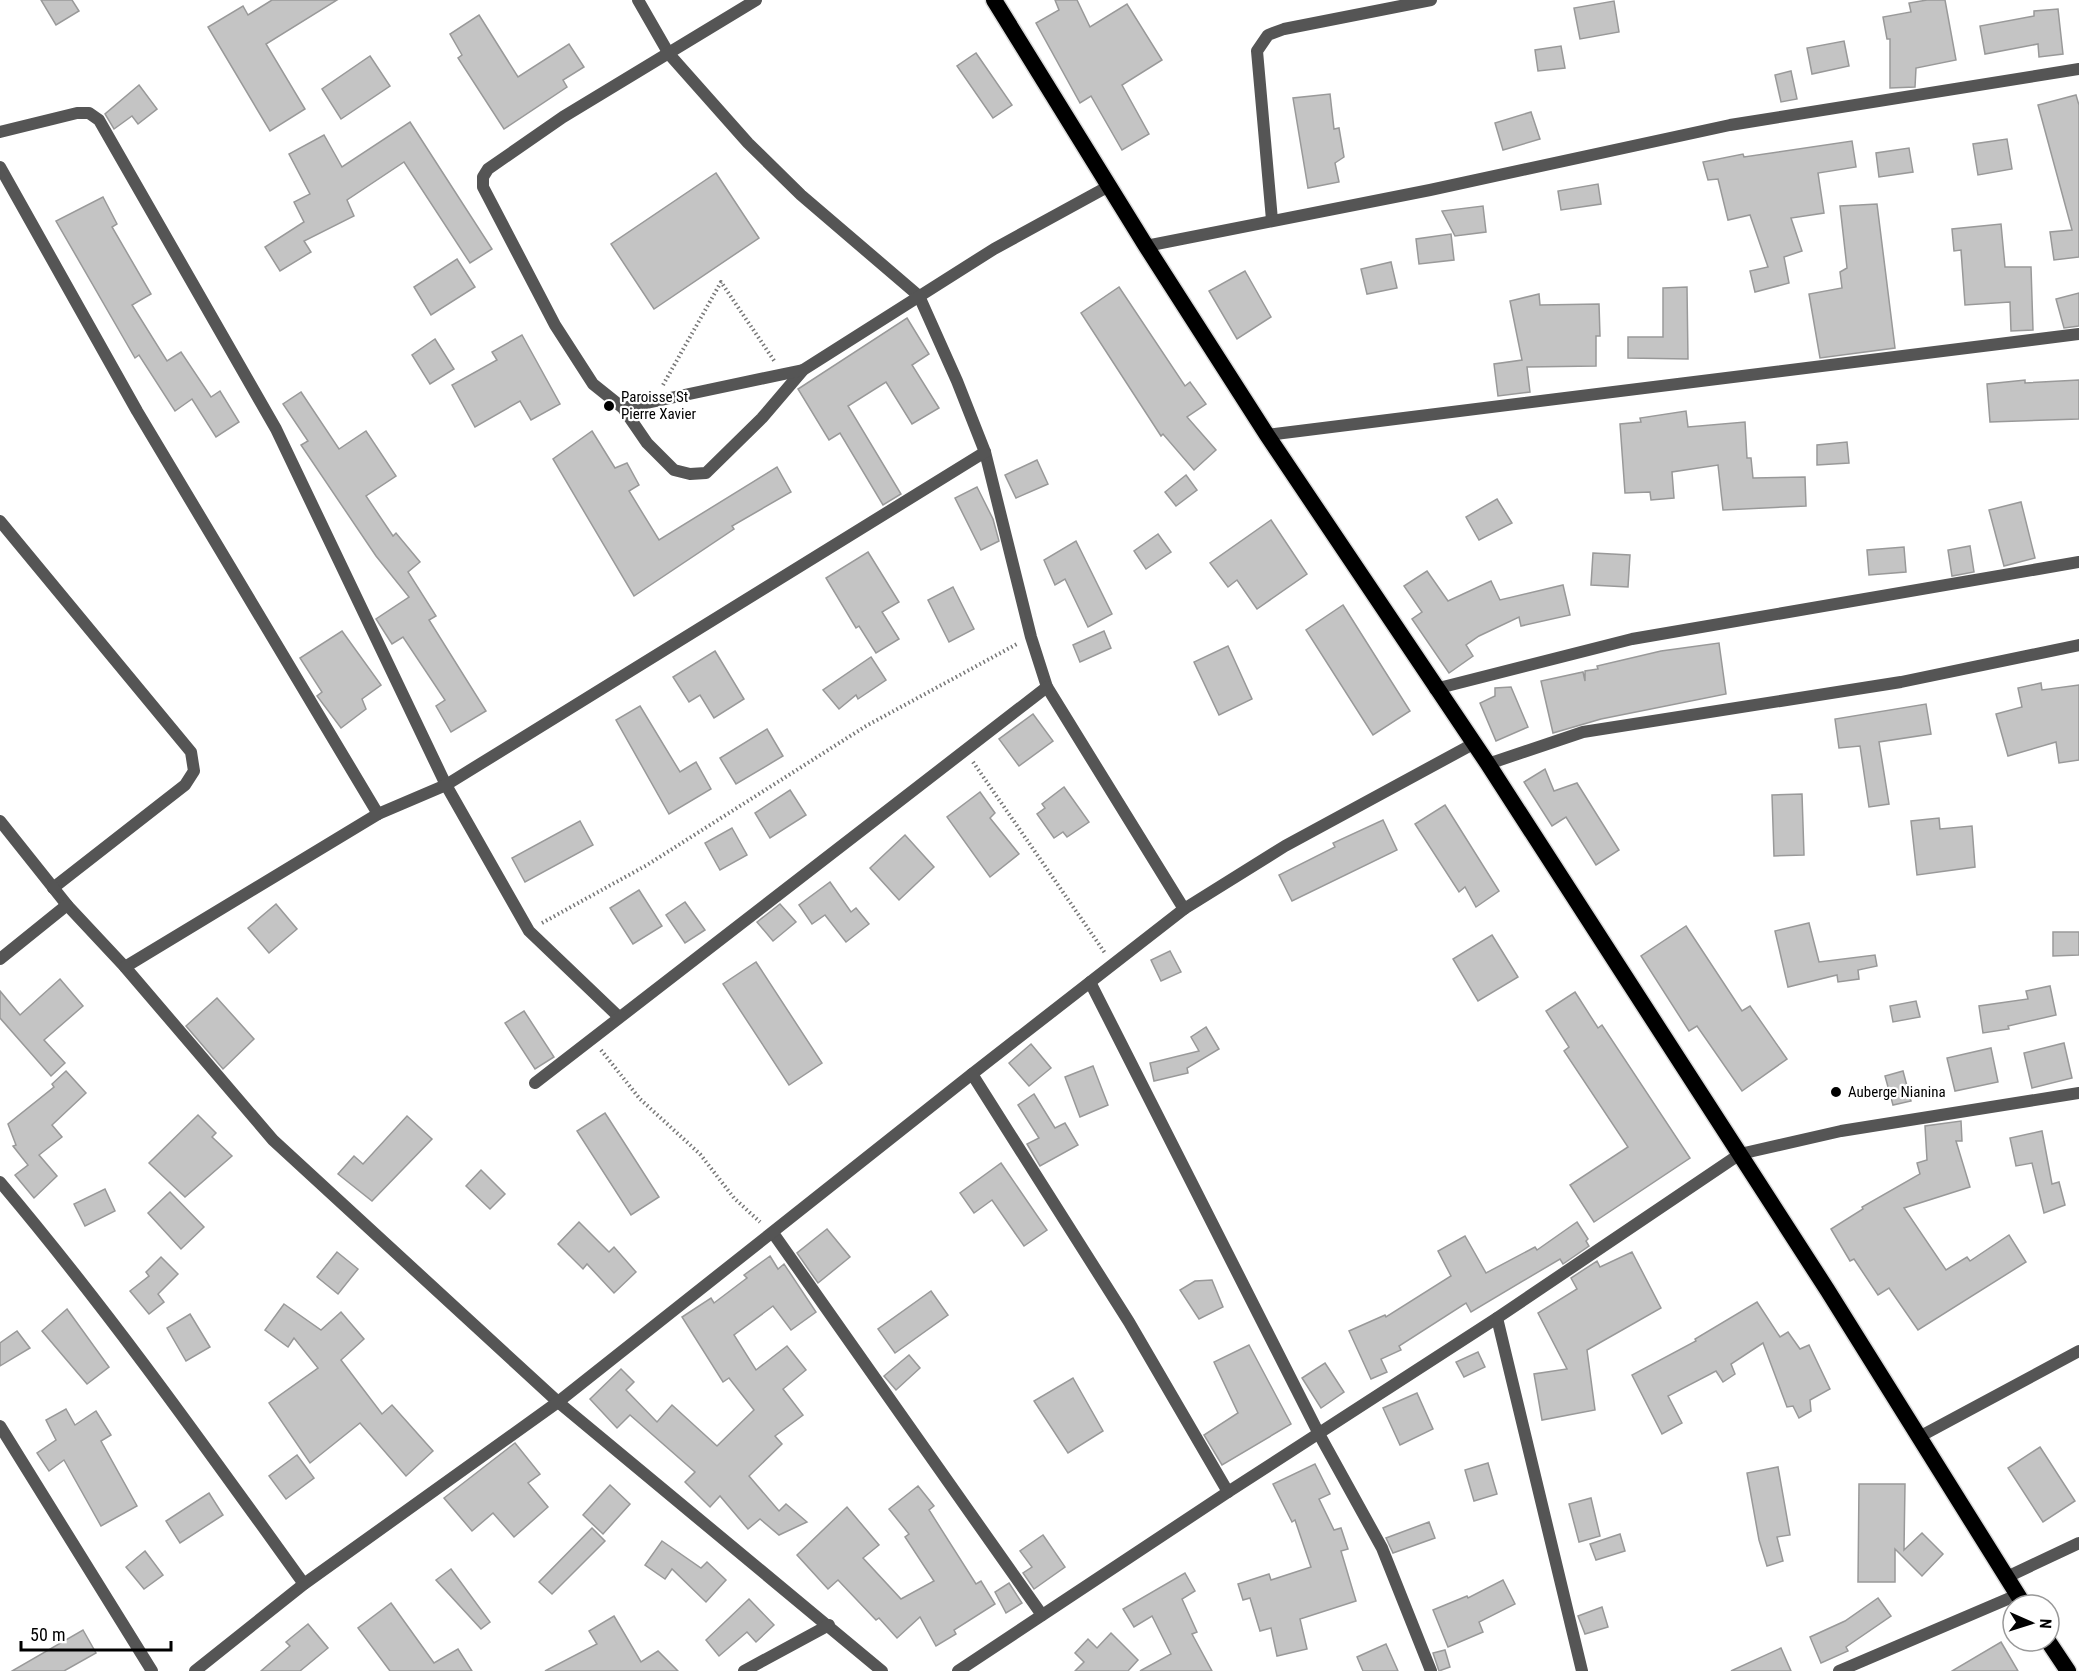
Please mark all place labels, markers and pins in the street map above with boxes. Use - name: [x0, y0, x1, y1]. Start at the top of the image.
- place label: Paroisse St Pierre Xavier: [621, 388, 696, 423]
- marker: Paroisse St Pierre Xavier: [602, 399, 616, 413]
- place label: Auberge Nianina: [1848, 1083, 1946, 1101]
- marker: Auberge Nianina: [1829, 1085, 1843, 1099]

